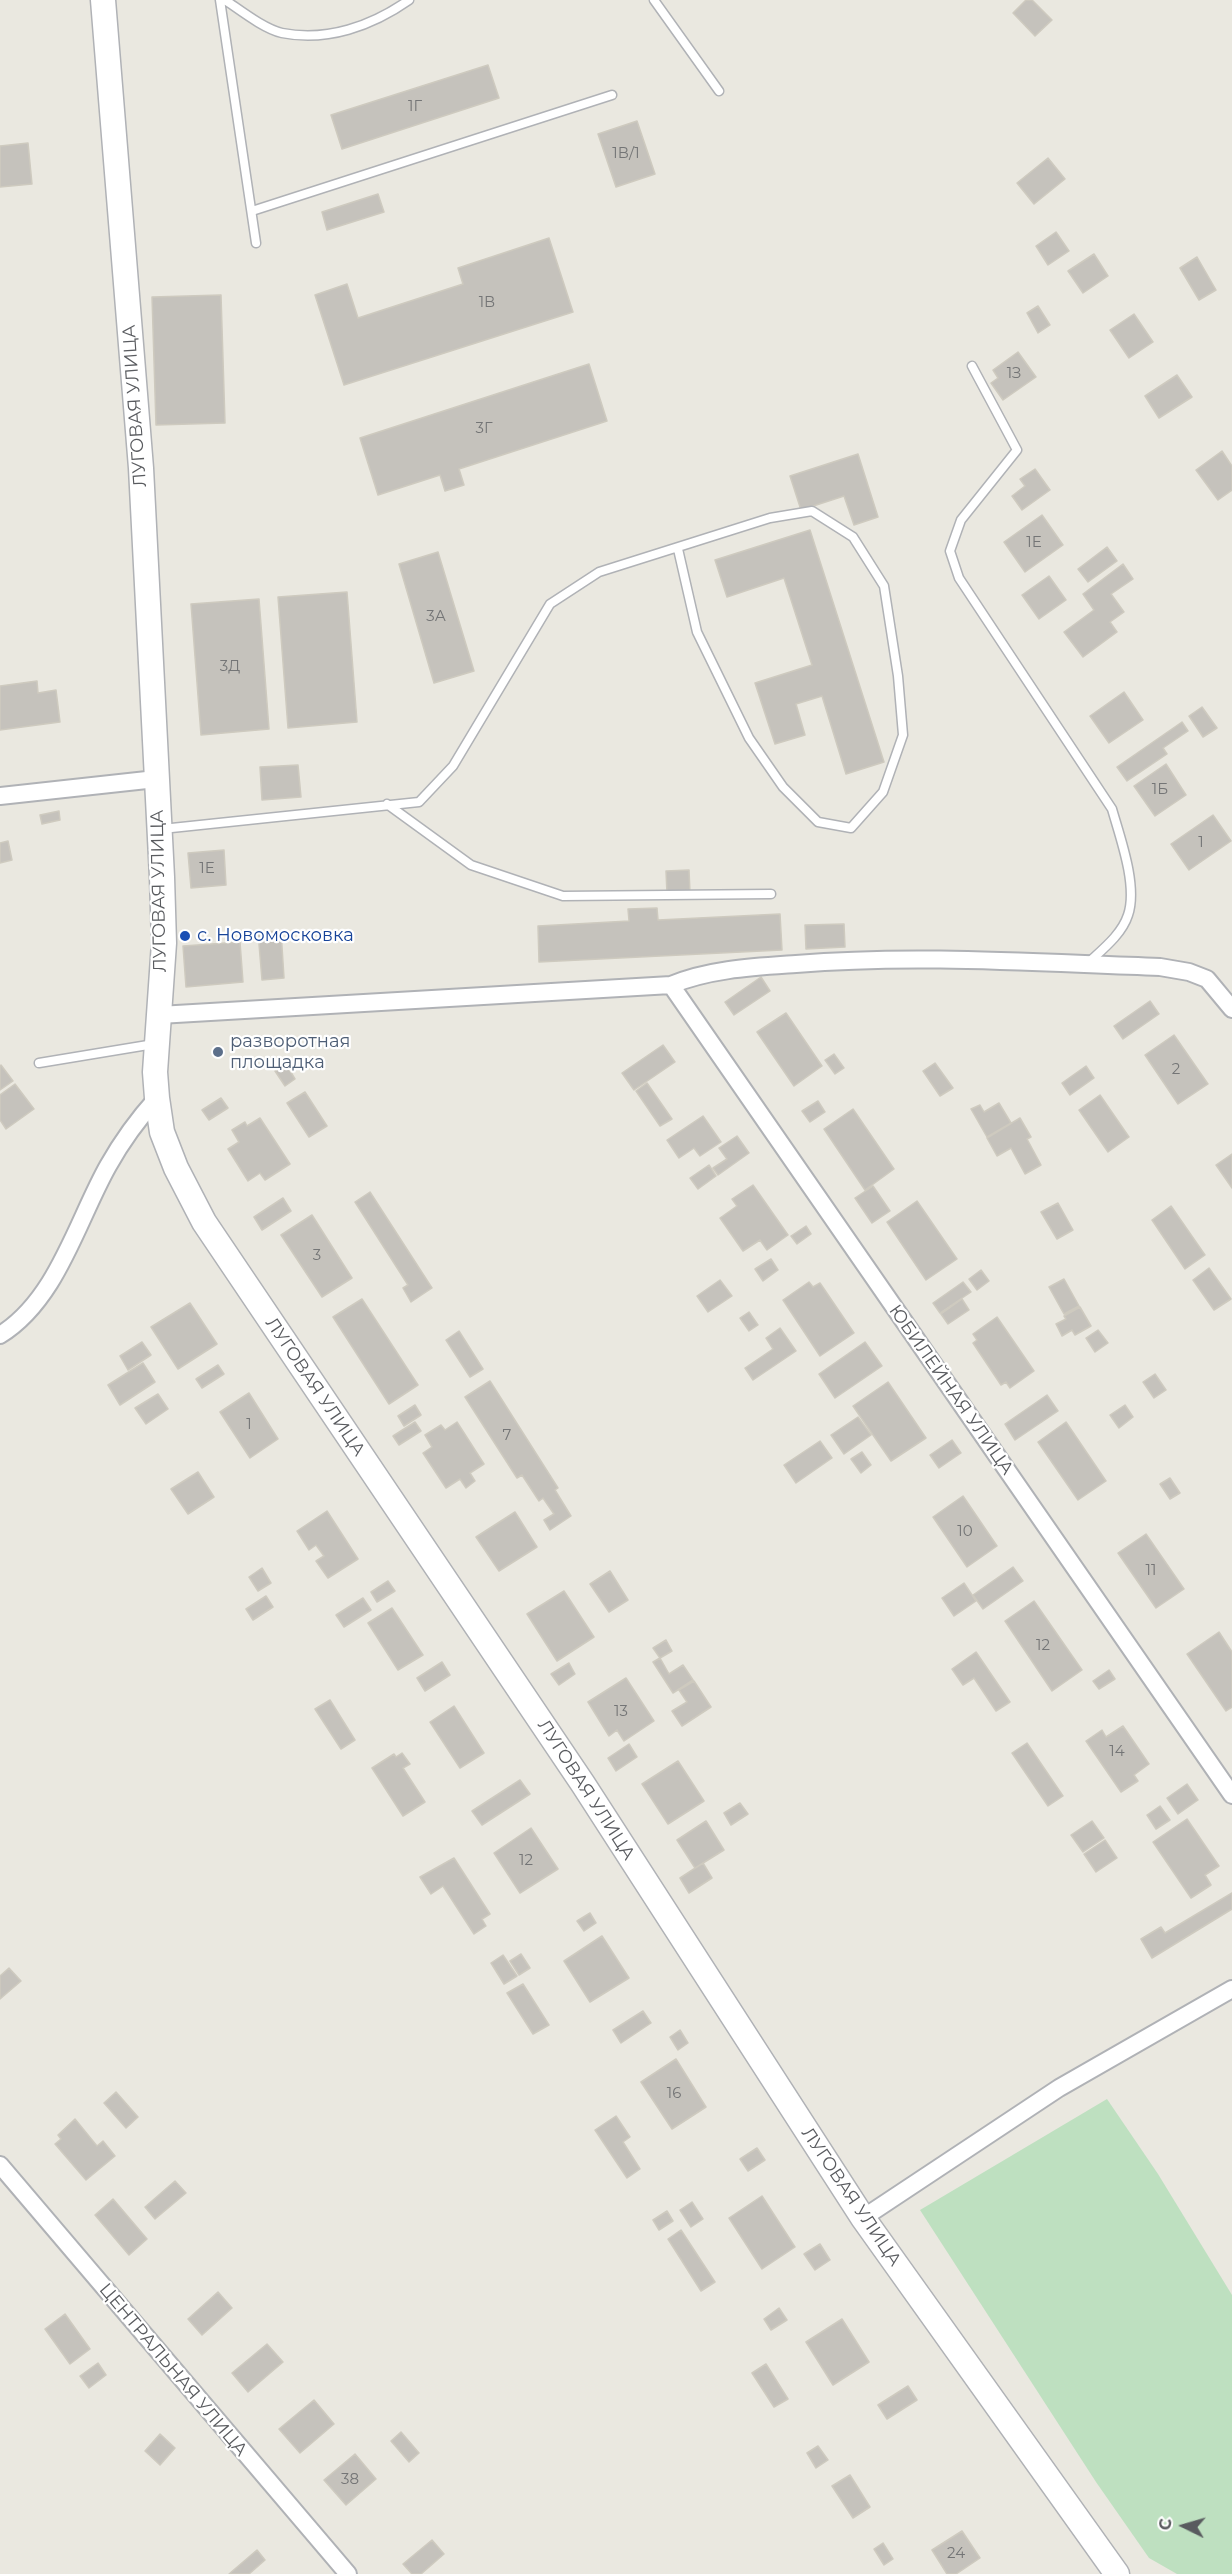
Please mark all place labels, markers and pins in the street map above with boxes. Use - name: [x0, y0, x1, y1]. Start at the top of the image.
- place label: с. Новомосковка: [197, 925, 354, 947]
- marker: с. Новомосковка: [178, 929, 192, 943]
- place label: разворотная площадка: [230, 1031, 350, 1074]
- marker: разворотная площадка: [211, 1045, 225, 1059]

